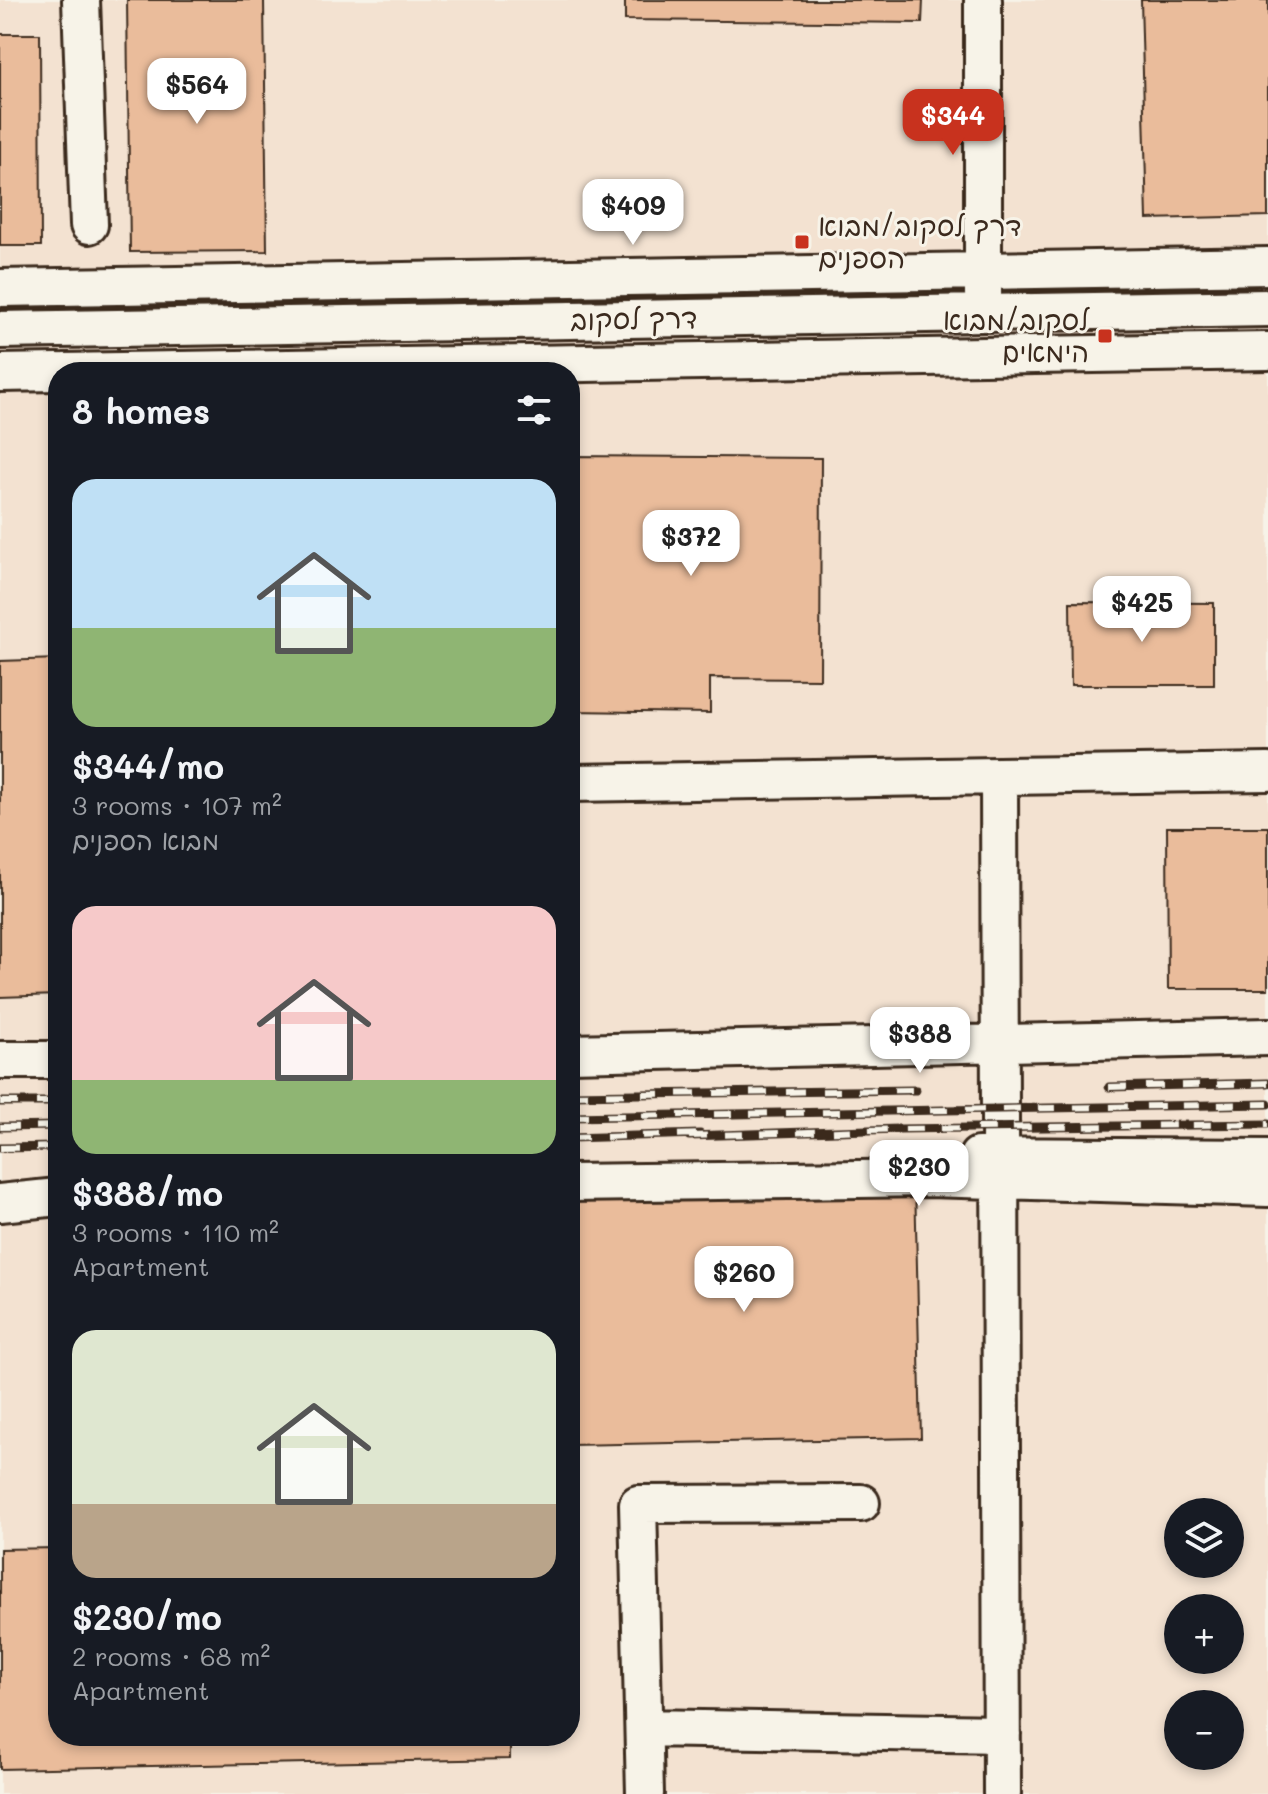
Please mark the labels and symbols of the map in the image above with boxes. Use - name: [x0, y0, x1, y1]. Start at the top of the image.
- pin: $564: [150, 58, 244, 126]
- pin: $344: [906, 89, 1000, 157]
- pin: $409: [586, 179, 680, 247]
- place label: דרך לסקוב/מבוא הספנים: [818, 207, 1022, 275]
- marker: דרך לסקוב/מבוא הספנים: [793, 233, 811, 251]
- street label: דרך לסקוב: [570, 299, 698, 338]
- place label: לסקוב/מבוא הימאים: [943, 301, 1091, 369]
- marker: לסקוב/מבוא הימאים: [1096, 327, 1114, 345]
- pin: $372: [644, 510, 738, 578]
- pin: $425: [1095, 576, 1189, 644]
- pin: $388: [873, 1007, 967, 1075]
- pin: $230: [872, 1140, 966, 1208]
- pin: $260: [697, 1246, 791, 1314]

